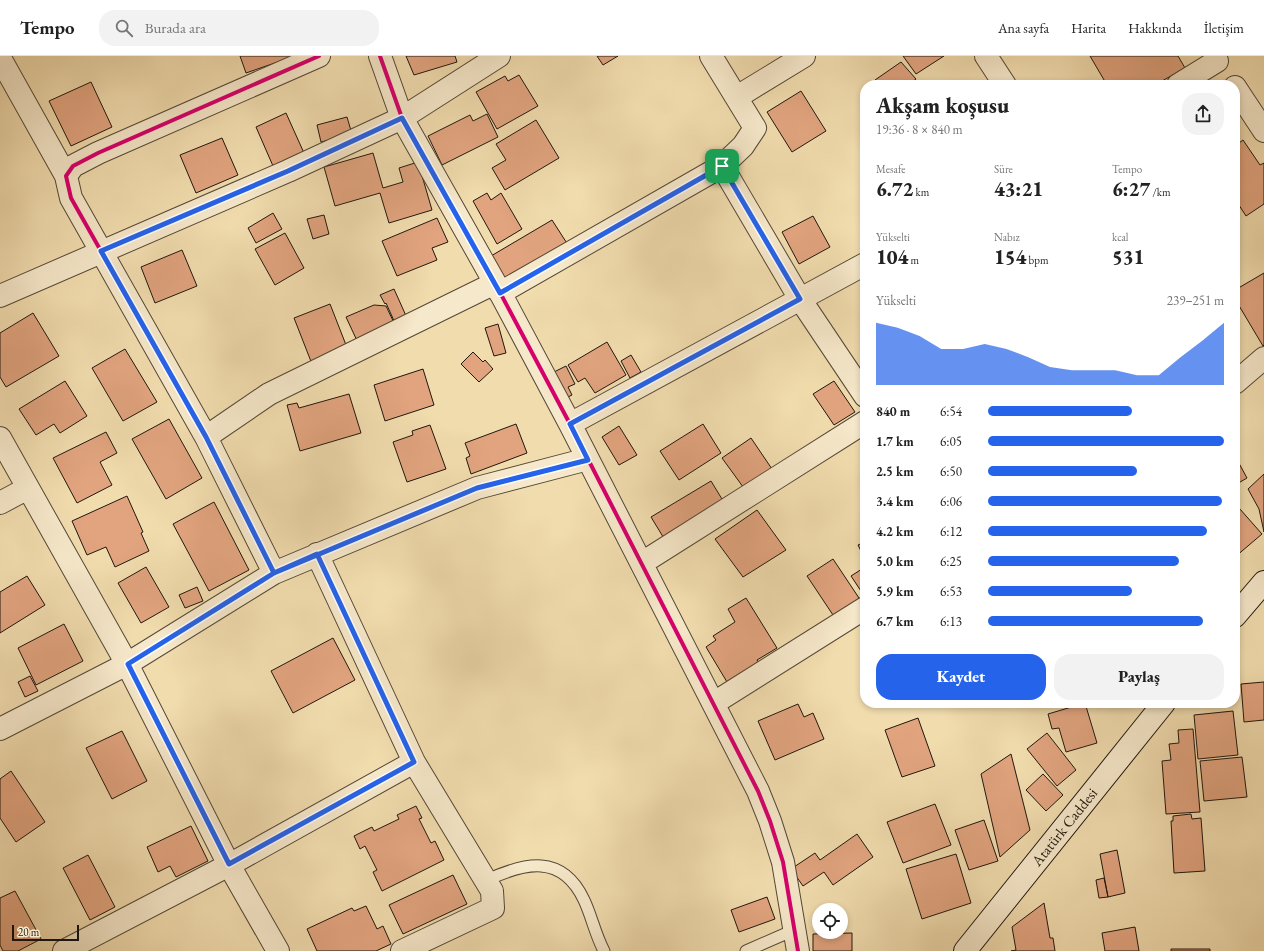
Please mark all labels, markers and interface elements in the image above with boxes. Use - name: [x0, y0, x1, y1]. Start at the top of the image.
- search box: [99, 10, 379, 46]
- text: Tempo: [20, 15, 75, 40]
- icon: search: [113, 17, 135, 39]
- text: Burada ara: [145, 18, 206, 37]
- text: Ana sayfa: [998, 19, 1049, 37]
- text: Harita: [1071, 19, 1106, 37]
- text: Hakkında: [1128, 19, 1182, 37]
- text: İletişim: [1204, 19, 1244, 37]
- text: Akşam koşusu: [876, 91, 1009, 120]
- button: share: [1182, 93, 1224, 135]
- text: 19:36 · 8 × 840 m: [876, 121, 963, 138]
- pin: [705, 149, 739, 183]
- icon: arrive: [711, 155, 733, 177]
- text: Mesafe: [876, 162, 905, 176]
- text: Süre: [994, 162, 1013, 176]
- text: Tempo: [1112, 162, 1142, 176]
- text: 6.72: [876, 176, 913, 202]
- text: 43:21: [994, 176, 1043, 202]
- text: 6:27: [1112, 176, 1150, 202]
- text: km: [913, 185, 929, 199]
- text: /km: [1150, 185, 1171, 199]
- text: Yükselti: [876, 230, 910, 244]
- text: Nabız: [994, 230, 1020, 244]
- text: kcal: [1112, 230, 1129, 244]
- text: 104: [876, 244, 908, 270]
- text: 154: [994, 244, 1026, 270]
- text: 531: [1112, 244, 1144, 270]
- text: m: [908, 253, 919, 267]
- text: bpm: [1026, 253, 1049, 267]
- text: Yükselti: [876, 292, 916, 309]
- text: 239–251 m: [1167, 292, 1224, 309]
- text: 840 m: [876, 403, 910, 420]
- text: 6:54: [940, 403, 962, 420]
- text: 1.7 km: [876, 433, 914, 450]
- text: 6:05: [940, 433, 962, 450]
- text: 2.5 km: [876, 463, 914, 480]
- text: 6:50: [940, 463, 962, 480]
- text: 3.4 km: [876, 493, 914, 510]
- text: 6:06: [940, 493, 962, 510]
- text: 4.2 km: [876, 523, 914, 540]
- text: 6:12: [940, 523, 962, 540]
- text: 5.0 km: [876, 553, 914, 570]
- text: 6:25: [940, 553, 962, 570]
- text: 5.9 km: [876, 583, 914, 600]
- text: 6:53: [940, 583, 962, 600]
- text: 6.7 km: [876, 613, 914, 630]
- text: 6:13: [940, 613, 962, 630]
- button: Kaydet: [876, 654, 1046, 700]
- button: Paylaş: [1054, 654, 1224, 700]
- street label: Atatürk Caddesi: [1026, 783, 1101, 870]
- map controls: [812, 903, 848, 939]
- button: locate: [812, 903, 848, 939]
- scale bar: [12, 923, 79, 942]
- text: 20 m: [18, 925, 39, 939]

